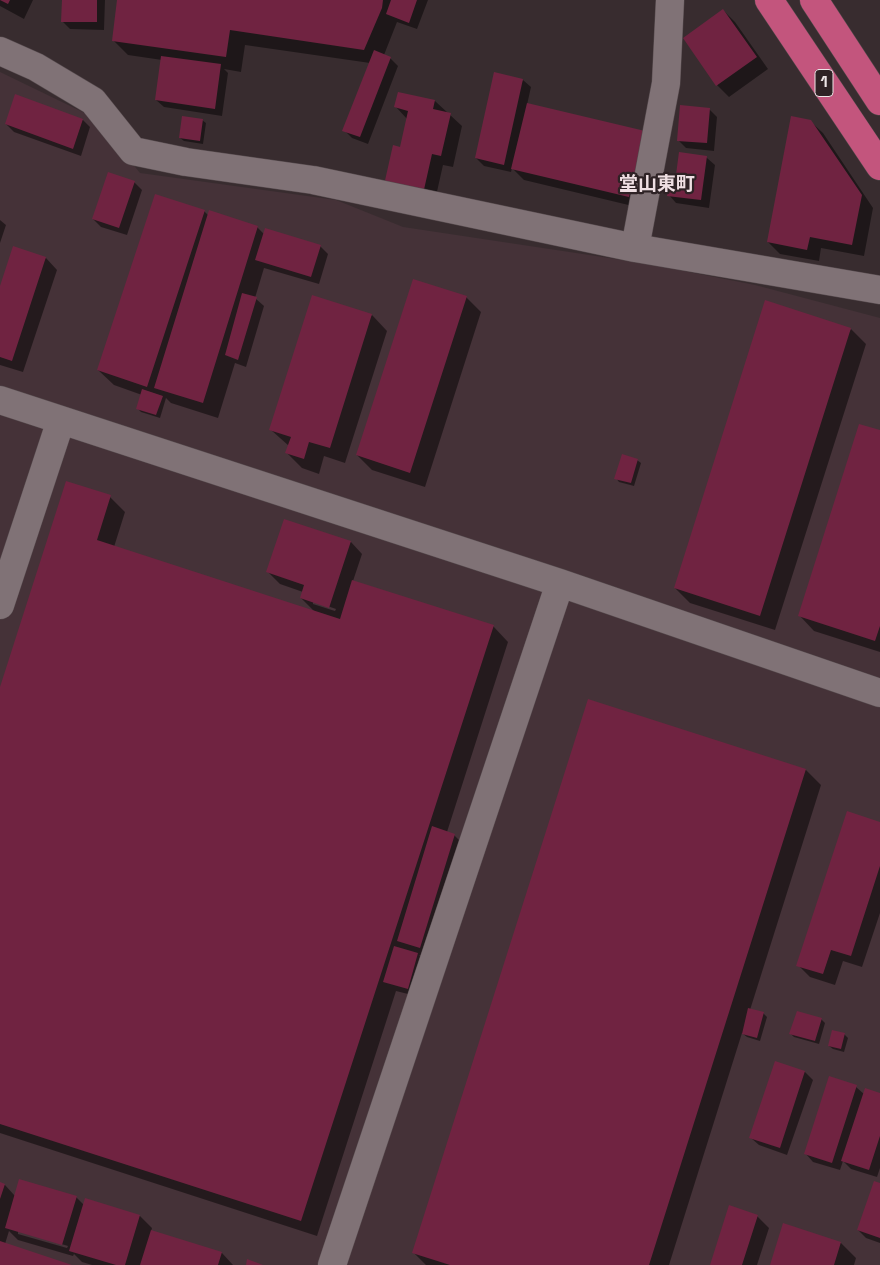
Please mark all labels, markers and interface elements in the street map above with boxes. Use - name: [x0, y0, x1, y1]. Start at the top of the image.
- road number: 1: [815, 70, 833, 96]
- district label: 堂山東町: [619, 174, 695, 196]

